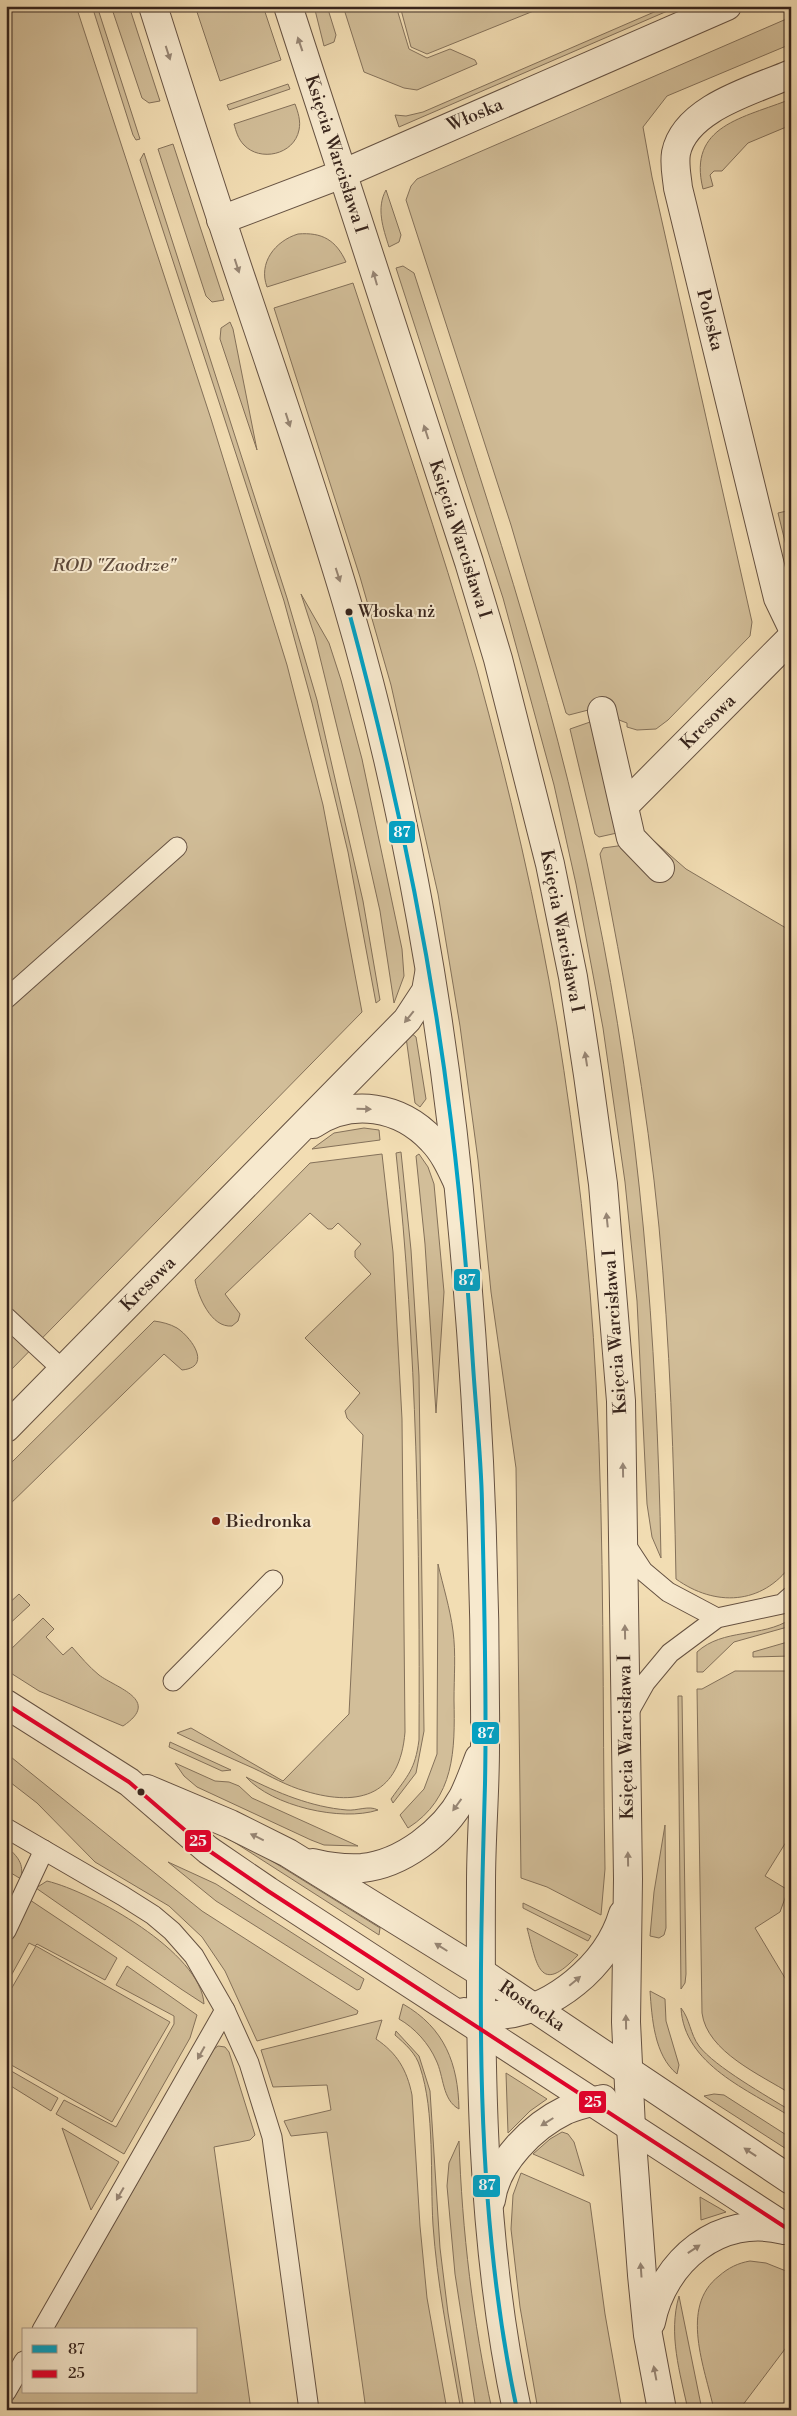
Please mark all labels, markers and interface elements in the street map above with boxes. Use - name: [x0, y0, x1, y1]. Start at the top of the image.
- one-way arrow: [296, 37, 304, 52]
- one-way arrow: [165, 45, 172, 60]
- street label: Księcia Warcisława I: [300, 72, 373, 236]
- street label: Włoska: [443, 93, 507, 137]
- one-way arrow: [233, 259, 241, 274]
- one-way arrow: [371, 271, 379, 286]
- street label: Poleska: [691, 287, 729, 354]
- one-way arrow: [285, 413, 292, 428]
- one-way arrow: [422, 425, 429, 440]
- street label: Księcia Warcisława I: [424, 457, 497, 621]
- park label: ROD "Zaodrze": [51, 554, 178, 577]
- one-way arrow: [334, 568, 342, 583]
- place label: Włoska nż: [357, 601, 435, 623]
- marker: Włoska nż: [344, 607, 354, 617]
- street label: Kresowa: [675, 689, 741, 755]
- line badge: 87: [388, 820, 416, 844]
- text: 87: [394, 824, 411, 842]
- street label: Księcia Warcisława I: [535, 848, 589, 1014]
- one-way arrow: [403, 1010, 414, 1023]
- one-way arrow: [581, 1051, 589, 1067]
- one-way arrow: [356, 1105, 372, 1113]
- one-way arrow: [602, 1212, 610, 1228]
- street label: Księcia Warcisława I: [598, 1249, 632, 1415]
- street label: Kresowa: [115, 1251, 181, 1317]
- line badge: 87: [453, 1268, 481, 1292]
- text: 87: [459, 1272, 476, 1290]
- one-way arrow: [619, 1461, 627, 1477]
- place label: Biedronka: [225, 1510, 312, 1533]
- marker: Biedronka: [210, 1515, 222, 1527]
- one-way arrow: [621, 1624, 629, 1640]
- street label: Księcia Warcisława I: [613, 1654, 639, 1820]
- line badge: 87: [471, 1721, 500, 1745]
- text: 87: [478, 1725, 495, 1743]
- unlabelled marker: [136, 1787, 146, 1797]
- one-way arrow: [452, 1798, 462, 1812]
- line badge: 25: [184, 1829, 212, 1853]
- text: 25: [189, 1833, 207, 1851]
- one-way arrow: [250, 1833, 264, 1841]
- one-way arrow: [624, 1851, 632, 1867]
- one-way arrow: [434, 1942, 447, 1951]
- street label: Rostocka: [495, 1976, 570, 2037]
- one-way arrow: [568, 1976, 581, 1987]
- one-way arrow: [622, 2013, 630, 2029]
- one-way arrow: [196, 2046, 205, 2059]
- line badge: 25: [578, 2090, 607, 2114]
- text: 25: [584, 2094, 602, 2112]
- one-way arrow: [541, 2117, 554, 2126]
- one-way arrow: [744, 2148, 757, 2157]
- line badge: 87: [472, 2174, 501, 2198]
- text: 87: [479, 2177, 496, 2195]
- one-way arrow: [115, 2187, 124, 2200]
- one-way arrow: [688, 2244, 701, 2254]
- one-way arrow: [637, 2261, 645, 2277]
- legend: [22, 2328, 198, 2394]
- text: 87: [68, 2340, 85, 2359]
- text: 25: [68, 2364, 85, 2383]
- one-way arrow: [651, 2364, 659, 2380]

